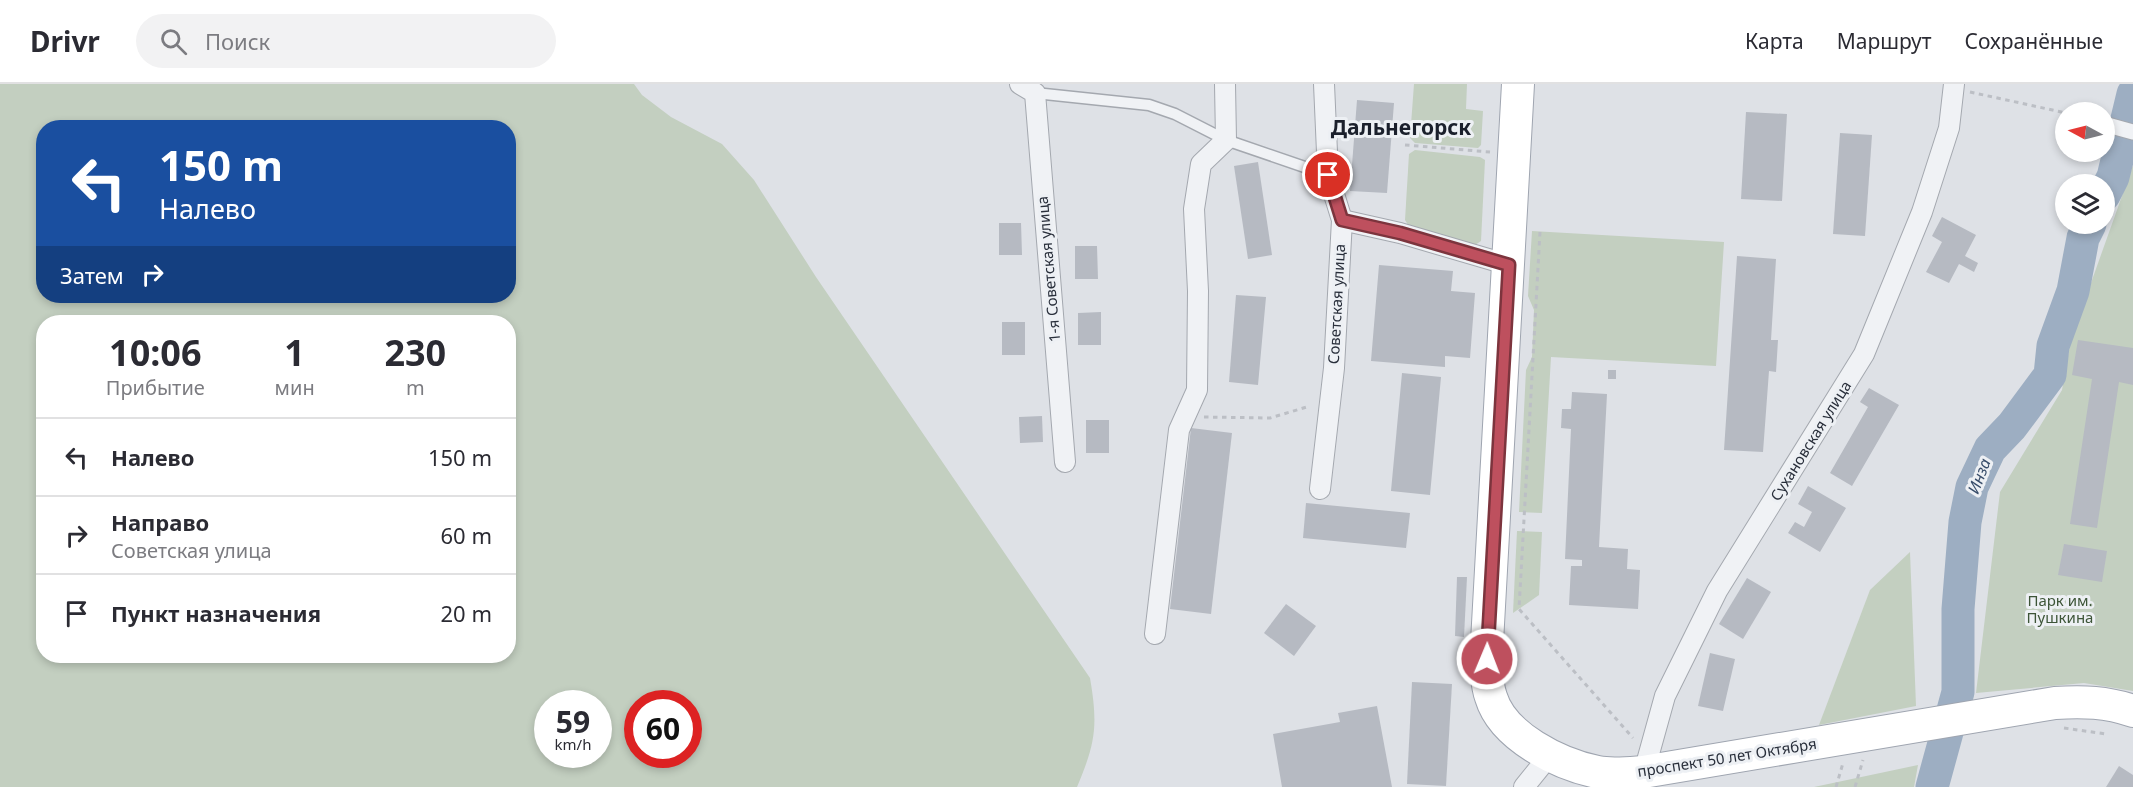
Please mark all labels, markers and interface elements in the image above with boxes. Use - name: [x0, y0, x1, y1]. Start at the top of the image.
- search box: [136, 14, 556, 68]
- text: Drivr: [30, 22, 100, 60]
- icon: search: [157, 25, 190, 58]
- text: Поиск: [205, 26, 270, 56]
- text: Карта: [1745, 27, 1804, 55]
- text: Маршрут: [1837, 27, 1932, 55]
- text: Сохранённые: [1965, 27, 2103, 55]
- north arrow: [2055, 102, 2115, 162]
- map controls: [2055, 102, 2115, 234]
- district label: Дальнегорск: [1331, 113, 1471, 141]
- text: 150 m: [159, 136, 283, 193]
- icon: left: [60, 144, 138, 222]
- pin: [1302, 149, 1353, 200]
- icon: arrive: [1311, 158, 1344, 191]
- button: layers: [2055, 174, 2115, 234]
- text: Налево: [159, 190, 256, 227]
- street label: 1-я Советская улица: [1032, 195, 1064, 343]
- street label: Советская улица: [1323, 243, 1349, 365]
- icon: right: [136, 258, 169, 291]
- text: Затем: [60, 260, 124, 290]
- text: 10:06: [109, 328, 202, 377]
- text: 1: [284, 328, 305, 377]
- text: 230: [384, 328, 446, 377]
- text: Прибытие: [106, 374, 205, 401]
- text: мин: [275, 374, 315, 401]
- text: m: [406, 374, 425, 401]
- street label: Сухановская улица: [1765, 377, 1855, 504]
- icon: left: [60, 441, 93, 474]
- text: Налево: [111, 442, 194, 472]
- text: 150 m: [428, 442, 492, 472]
- water label: Инза: [1962, 455, 1996, 497]
- text: Направо: [111, 507, 209, 537]
- icon: right: [60, 519, 93, 552]
- text: 60 m: [441, 520, 492, 550]
- text: Советская улица: [111, 537, 272, 564]
- park label: Парк им. Пушкина: [2027, 590, 2093, 627]
- icon: arrive: [60, 597, 93, 630]
- text: Пункт назначения: [111, 598, 321, 628]
- text: 20 m: [441, 598, 492, 628]
- position arrow: [1455, 627, 1519, 691]
- speed limit sign: 60: [624, 690, 702, 768]
- text: 59: [556, 701, 590, 742]
- street label: проспект 50 лет Октября: [1636, 733, 1818, 781]
- text: km/h: [555, 734, 591, 754]

